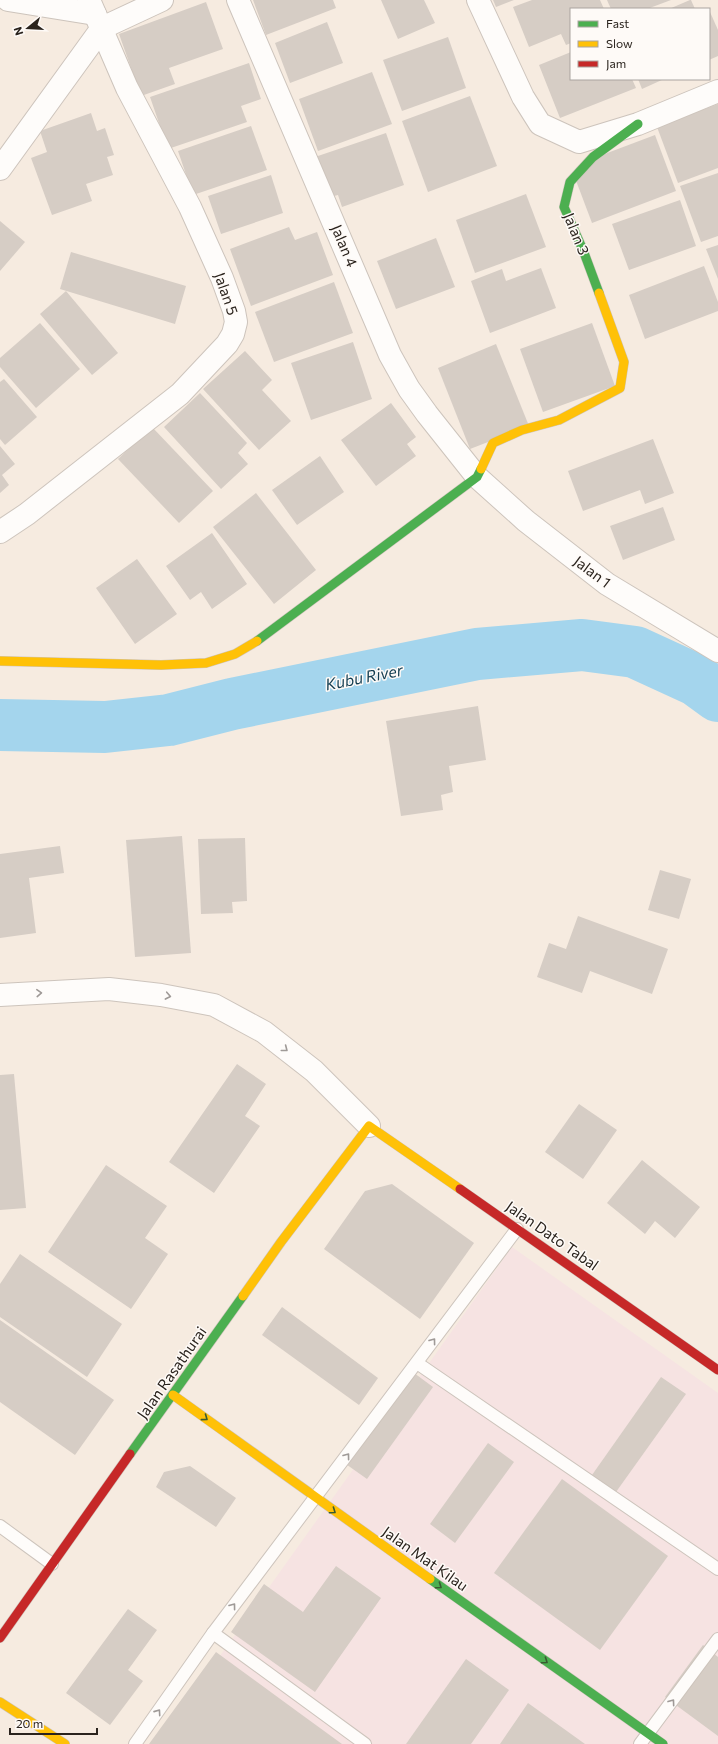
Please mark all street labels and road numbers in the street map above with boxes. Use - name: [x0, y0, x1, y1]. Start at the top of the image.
- street label: Jalan 3: [560, 210, 593, 257]
- street label: Jalan 4: [328, 222, 362, 270]
- street label: Jalan 5: [211, 270, 243, 317]
- street label: Jalan 1: [571, 551, 615, 591]
- street label: Jalan Dato Tabal: [503, 1197, 602, 1274]
- street label: Jalan Rasathurai: [133, 1323, 210, 1422]
- street label: Jalan Mat Kilau: [379, 1522, 472, 1594]

